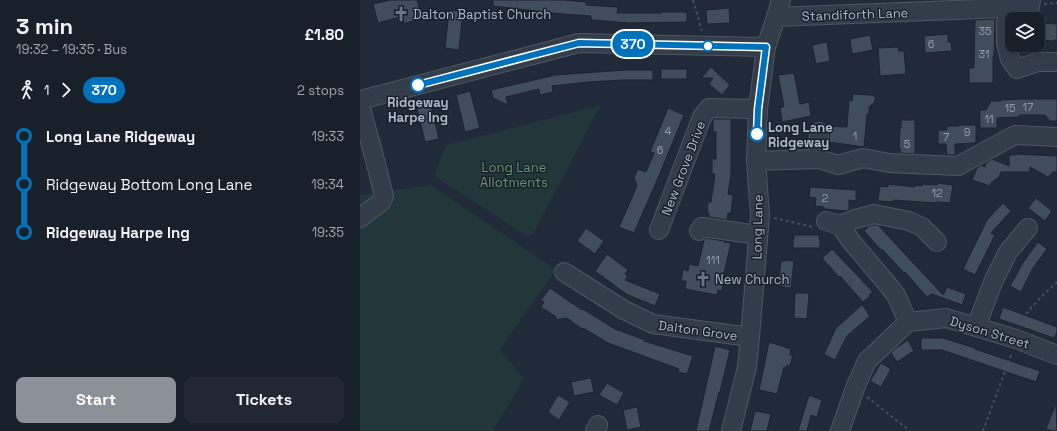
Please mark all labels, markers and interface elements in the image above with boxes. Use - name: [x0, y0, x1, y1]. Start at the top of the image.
- street label: Standiforth Lane: [801, 4, 909, 25]
- church icon: Dalton Baptist Church: [392, 5, 410, 23]
- place label: Dalton Baptist Church: [413, 6, 551, 23]
- text: 3 min: [16, 12, 73, 40]
- map controls: [1005, 12, 1045, 52]
- button: layers: [1005, 12, 1045, 52]
- house number: 35: [978, 24, 992, 38]
- text: £1.80: [304, 25, 344, 44]
- line badge: 370: [610, 31, 656, 57]
- text: 370: [620, 35, 646, 53]
- house number: 6: [928, 37, 935, 51]
- unlabelled marker: [702, 40, 714, 52]
- text: 19:32 – 19:35 · Bus: [16, 41, 127, 58]
- house number: 31: [978, 47, 990, 61]
- marker: Ridgeway Harpe Ing: [410, 77, 426, 93]
- icon: walk: [16, 79, 38, 101]
- icon: forward: [55, 79, 77, 101]
- text: 370: [91, 81, 117, 99]
- text: 1: [44, 82, 49, 99]
- text: 2 stops: [297, 82, 344, 99]
- place label: Ridgeway Harpe Ing: [387, 94, 449, 126]
- house number: 17: [1023, 100, 1033, 114]
- house number: 15: [1004, 101, 1016, 115]
- house number: 11: [984, 112, 994, 126]
- street label: New Grove Drive: [658, 118, 709, 218]
- place label: Long Lane Ridgeway: [768, 119, 833, 151]
- house number: 4: [665, 124, 672, 138]
- house number: 9: [964, 125, 971, 139]
- marker: Long Lane Ridgeway: [749, 126, 765, 142]
- text: Long Lane Ridgeway: [46, 127, 195, 146]
- text: 19:33: [312, 128, 344, 145]
- house number: 1: [853, 129, 857, 143]
- house number: 7: [943, 130, 949, 144]
- house number: 5: [904, 137, 911, 151]
- house number: 6: [657, 143, 664, 157]
- park label: Long Lane Allotments: [480, 159, 548, 191]
- text: Ridgeway Bottom Long Lane: [46, 175, 252, 194]
- text: 19:34: [311, 176, 344, 193]
- house number: 12: [931, 186, 943, 200]
- house number: 2: [822, 191, 829, 205]
- street label: Long Lane: [748, 194, 767, 260]
- text: Ridgeway Harpe Ing: [46, 223, 190, 242]
- text: 19:35: [312, 224, 344, 241]
- house number: 111: [706, 253, 720, 267]
- church icon: New Church: [694, 270, 712, 288]
- place label: New Church: [715, 271, 790, 288]
- street label: Dyson Street: [948, 312, 1032, 353]
- street label: Dalton Grove: [657, 317, 739, 344]
- button: Start: [16, 377, 176, 423]
- button: Tickets: [184, 377, 344, 423]

